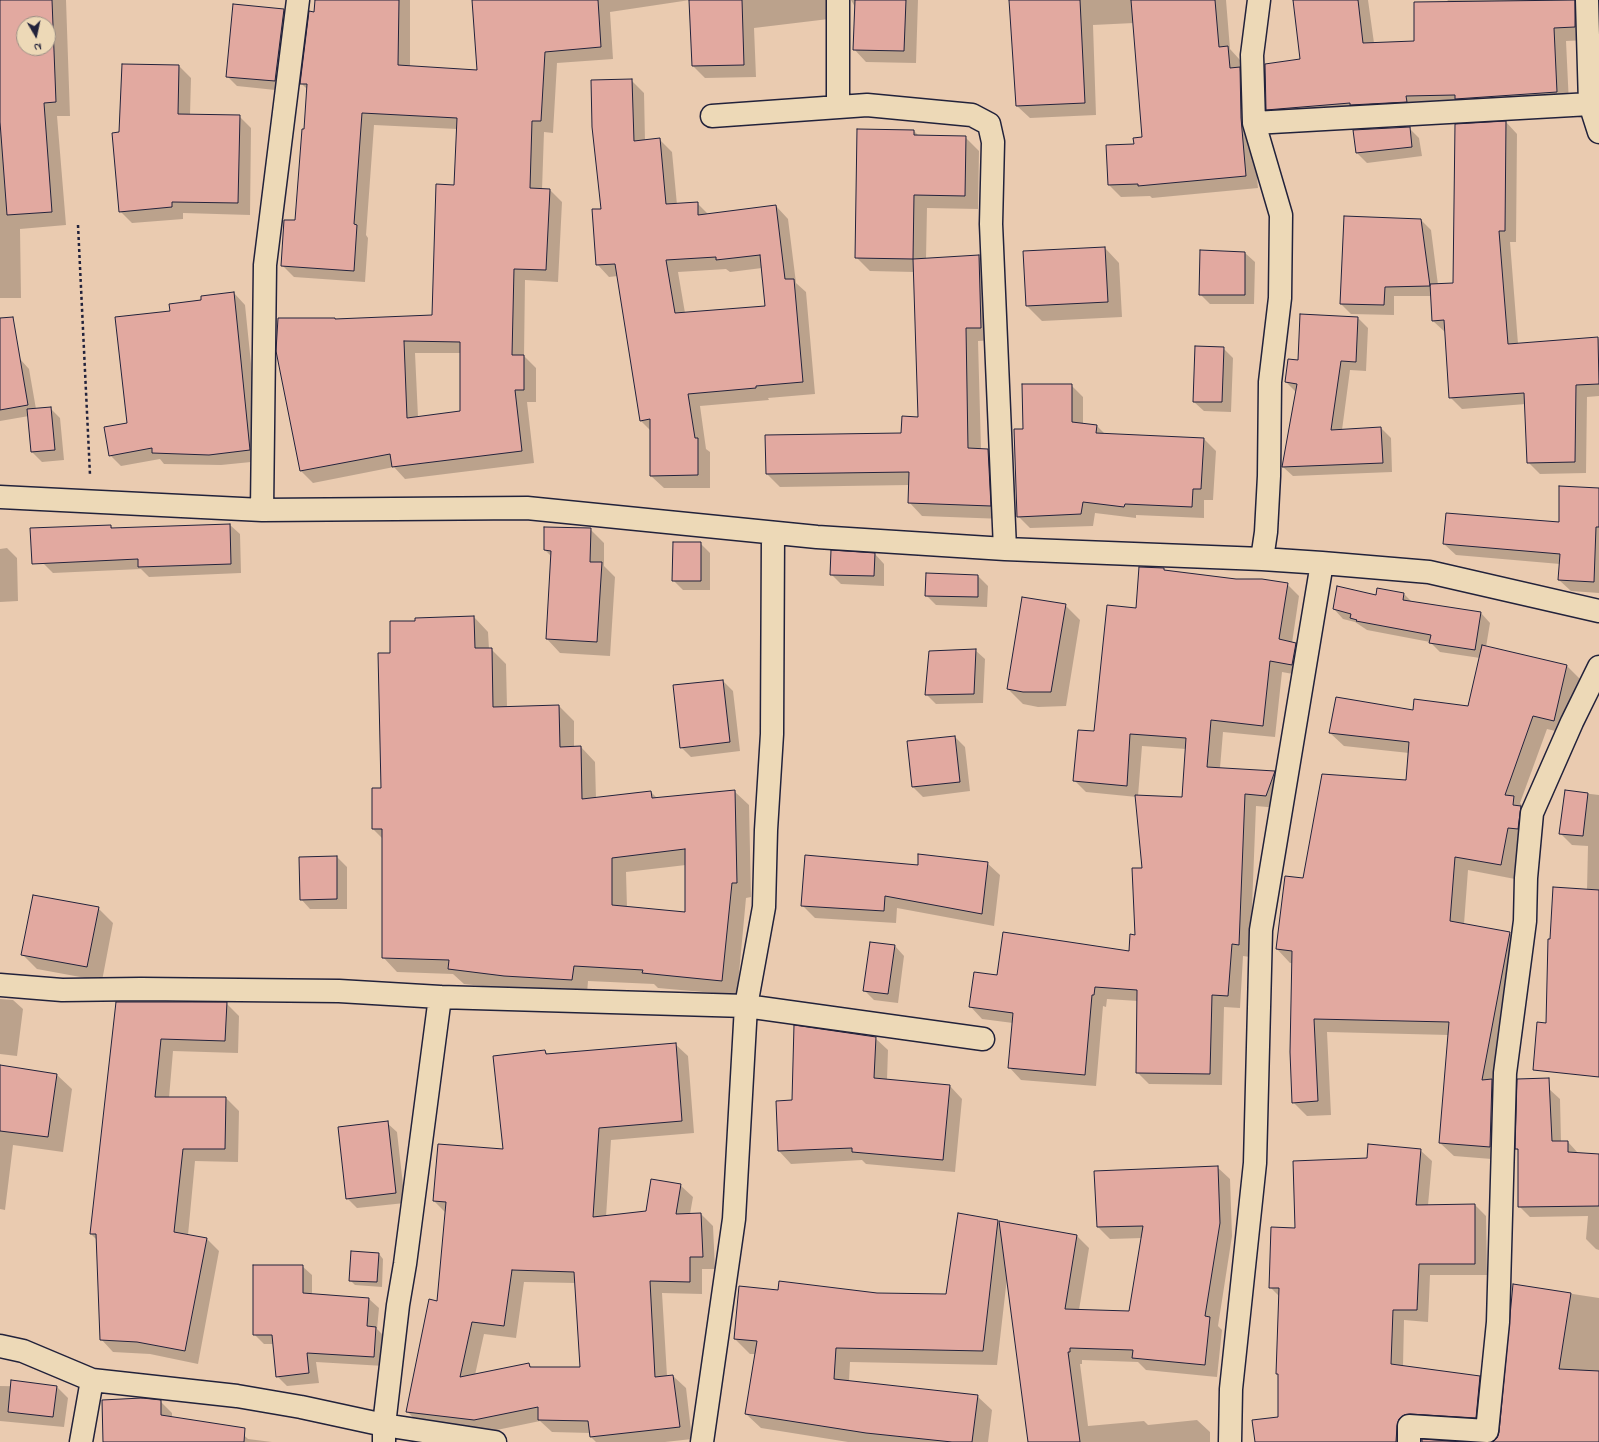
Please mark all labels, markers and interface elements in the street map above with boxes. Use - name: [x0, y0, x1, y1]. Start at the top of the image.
- north arrow: [16, 16, 56, 56]
- text: N: [33, 38, 43, 55]

